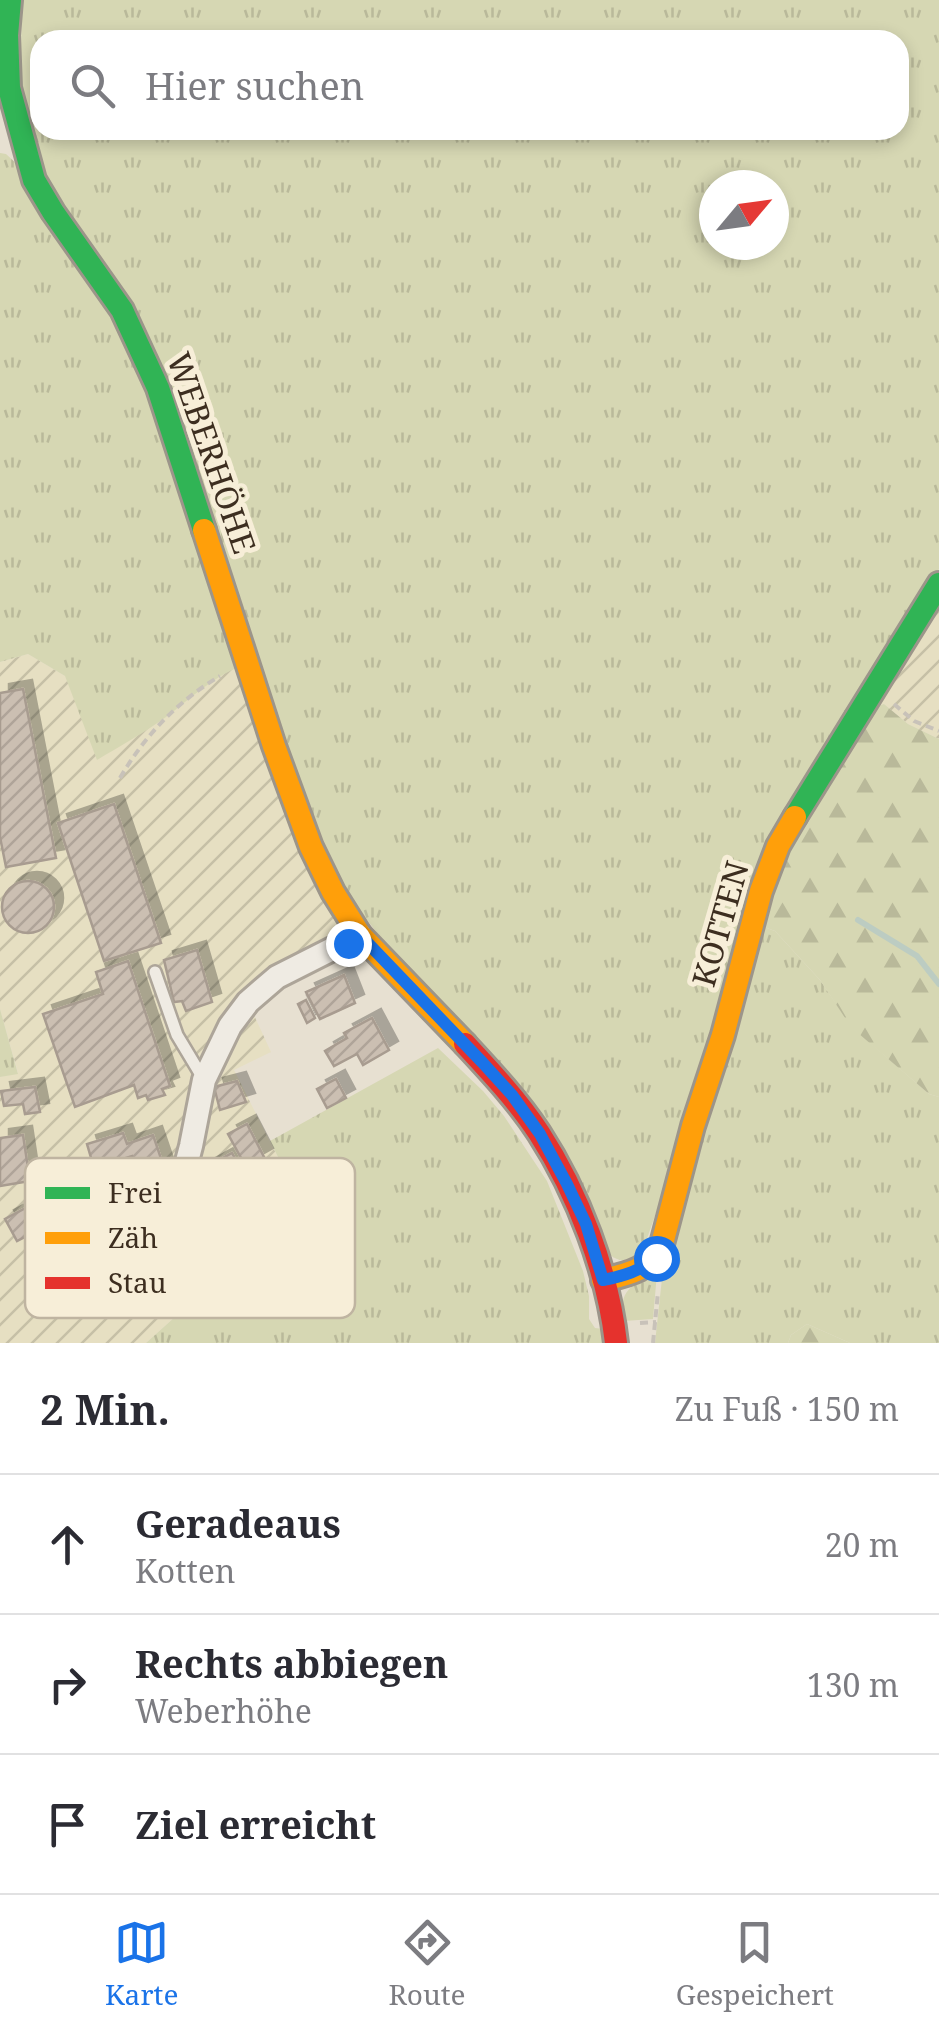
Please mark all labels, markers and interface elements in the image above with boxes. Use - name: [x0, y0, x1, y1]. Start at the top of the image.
- search box: [30, 30, 909, 140]
- icon: search: [65, 58, 120, 113]
- text: Hier suchen: [145, 59, 364, 111]
- north arrow: [699, 170, 789, 260]
- street label: WEBERHÖHE: [158, 346, 267, 559]
- street label: KOTTEN: [681, 856, 758, 991]
- route end: [326, 921, 372, 967]
- legend: [25, 1158, 355, 1318]
- text: Frei: [108, 1173, 162, 1211]
- text: Zäh: [108, 1218, 158, 1256]
- route start: [634, 1236, 680, 1282]
- text: Stau: [108, 1263, 167, 1301]
- text: 2 Min.: [40, 1380, 170, 1437]
- text: Zu Fuß · 150 m: [675, 1387, 899, 1430]
- text: Geradeaus: [135, 1497, 341, 1549]
- icon: ahead: [40, 1517, 95, 1572]
- text: 20 m: [825, 1523, 899, 1566]
- text: Kotten: [135, 1549, 236, 1592]
- text: Rechts abbiegen: [135, 1637, 448, 1689]
- icon: right: [40, 1657, 95, 1712]
- text: 130 m: [807, 1663, 899, 1706]
- text: Weberhöhe: [135, 1689, 312, 1732]
- icon: arrive: [40, 1797, 95, 1852]
- text: Ziel erreicht: [135, 1798, 376, 1850]
- tab: Karte: [105, 1915, 178, 2013]
- tab: Route: [388, 1915, 466, 2013]
- tab: Gespeichert: [676, 1915, 834, 2013]

